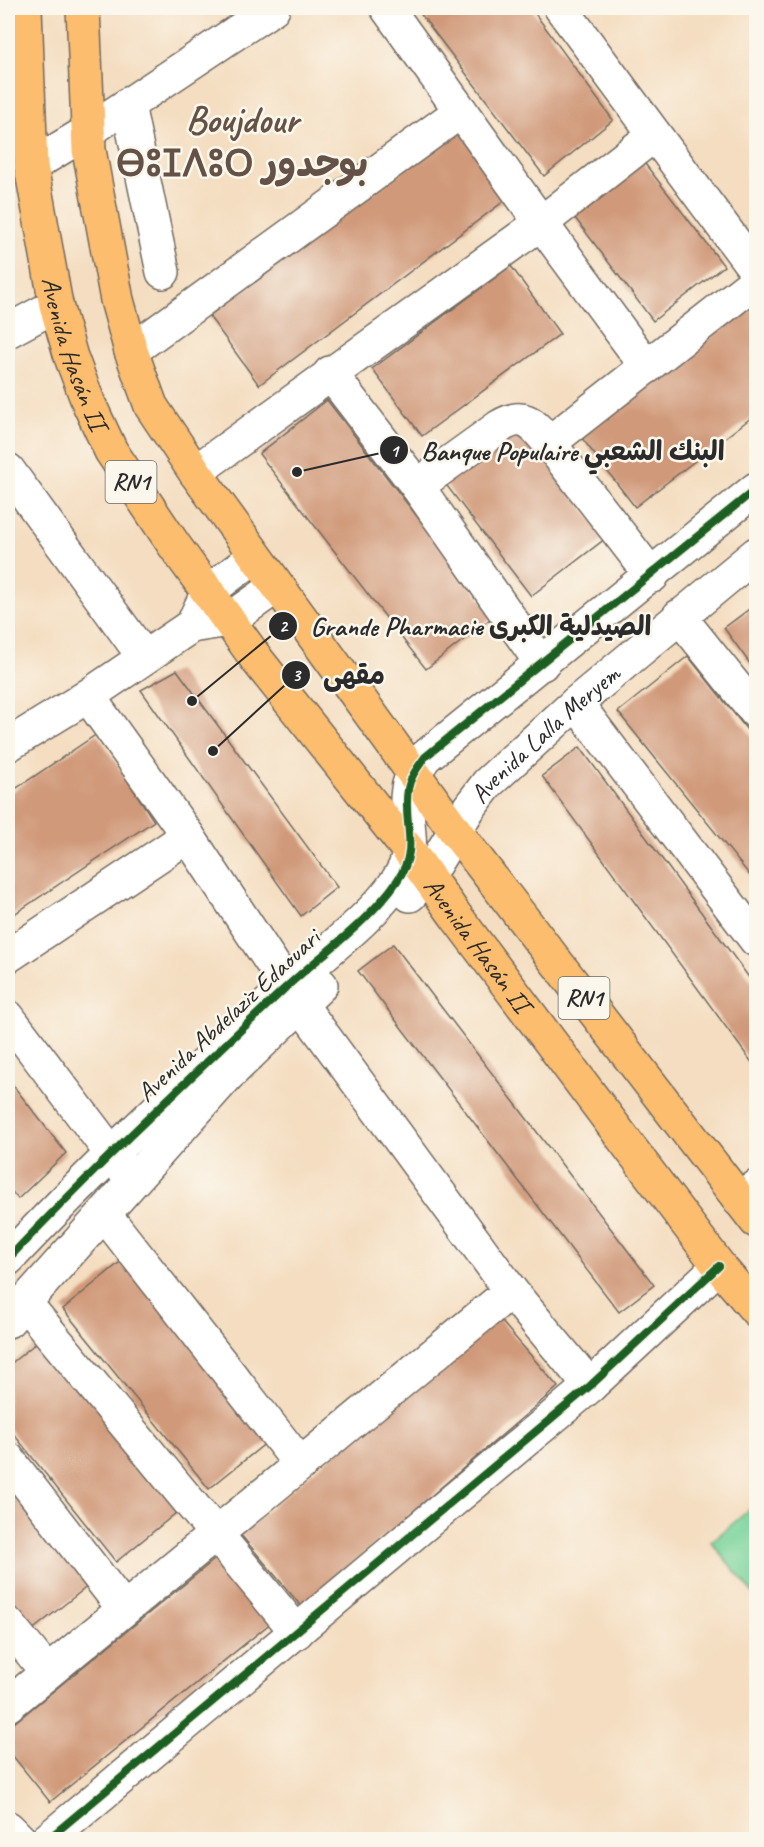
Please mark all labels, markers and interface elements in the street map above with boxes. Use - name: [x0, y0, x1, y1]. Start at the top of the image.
- district label: Boujdour ⴱⵓⵊⴷⵓⵔ بوجدور: [116, 96, 368, 187]
- street label: Avenida Hasán II: [34, 275, 117, 441]
- callout: Banque Populaire البنك الشعبي: [379, 428, 736, 473]
- text: Banque Populaire البنك الشعبي: [421, 434, 725, 475]
- text: 1: [390, 440, 400, 462]
- road number: RN1: [106, 461, 156, 503]
- callout: Grande Pharmacie الصيدلية الكبرى: [268, 603, 663, 648]
- text: Grande Pharmacie الصيدلية الكبرى: [310, 609, 652, 643]
- text: 2: [279, 615, 289, 637]
- callout: مقهى: [281, 652, 396, 697]
- street label: Avenida Lalla Meryem: [463, 656, 629, 810]
- text: مقهى: [323, 658, 385, 693]
- text: 3: [292, 664, 302, 686]
- street label: Avenida Hasán II: [417, 871, 542, 1023]
- street label: Avenida Abdelaziz Edaouari: [130, 920, 329, 1109]
- road number: RN1: [558, 977, 610, 1019]

